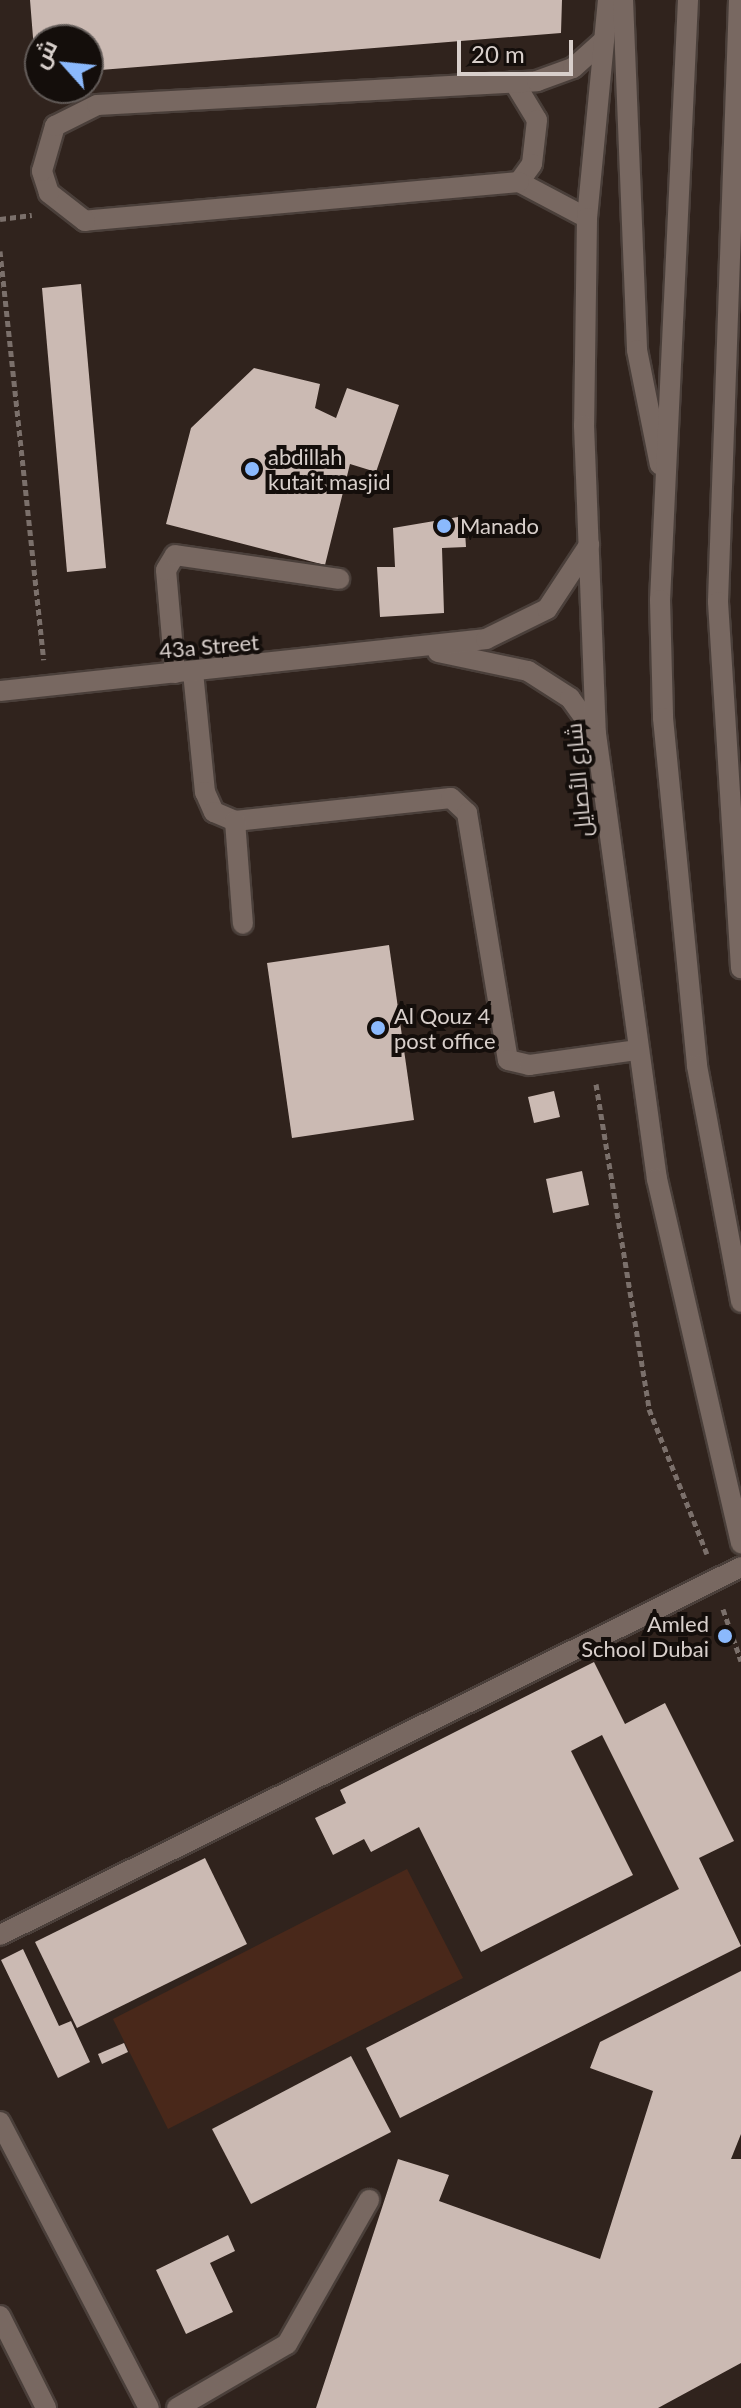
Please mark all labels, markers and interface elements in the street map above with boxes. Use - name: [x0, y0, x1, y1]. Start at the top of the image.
- north arrow: [24, 24, 104, 104]
- scale bar: [461, 24, 577, 74]
- text: ش: [26, 35, 62, 72]
- text: 20 m: [471, 39, 525, 68]
- place label: abdillah kutait masjid: [268, 443, 390, 494]
- marker: abdillah kutait masjid: [243, 460, 261, 478]
- place label: Manado: [460, 513, 539, 539]
- marker: Manado: [435, 517, 453, 535]
- street label: 43a Street: [158, 628, 260, 664]
- street label: شارع الأصايل: [560, 722, 596, 838]
- place label: Al Qouz 4 post office: [394, 1002, 496, 1054]
- marker: Al Qouz 4 post office: [369, 1019, 387, 1037]
- place label: Amled School Dubai: [581, 1610, 709, 1662]
- marker: Amled School Dubai: [716, 1627, 734, 1645]

